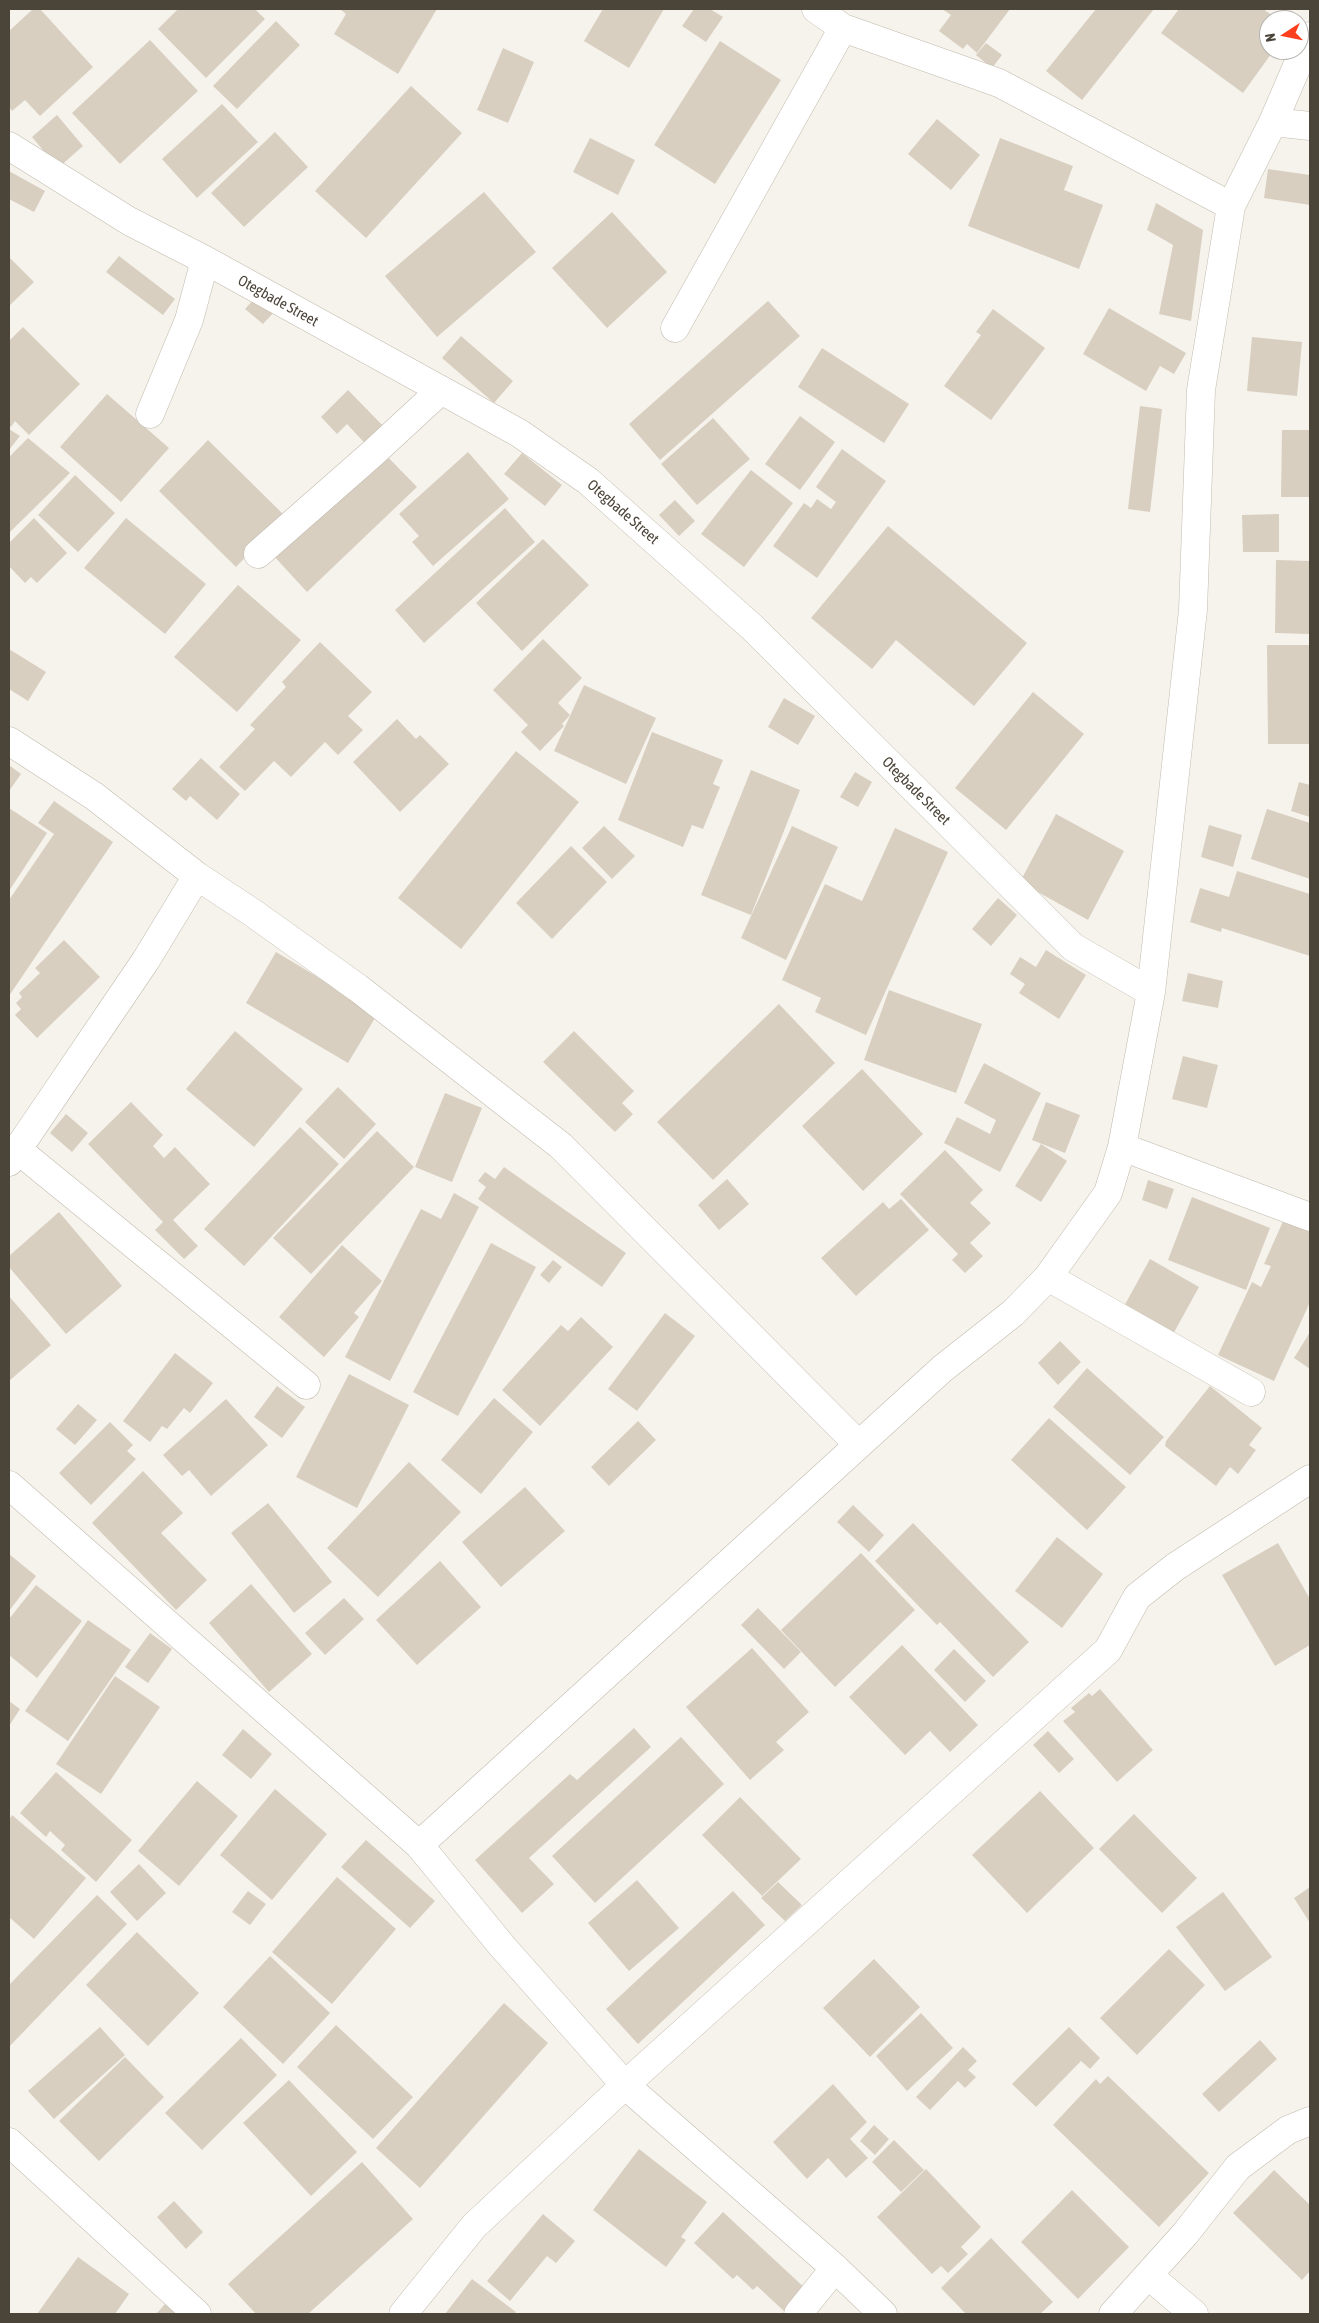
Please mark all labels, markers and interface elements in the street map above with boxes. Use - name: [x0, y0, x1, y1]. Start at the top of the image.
- north arrow: [1259, 10, 1309, 60]
- text: N: [1262, 32, 1279, 43]
- street label: Otegbade Street: [235, 272, 321, 330]
- street label: Otegbade Street: [583, 476, 663, 548]
- street label: Otegbade Street: [878, 753, 954, 829]

